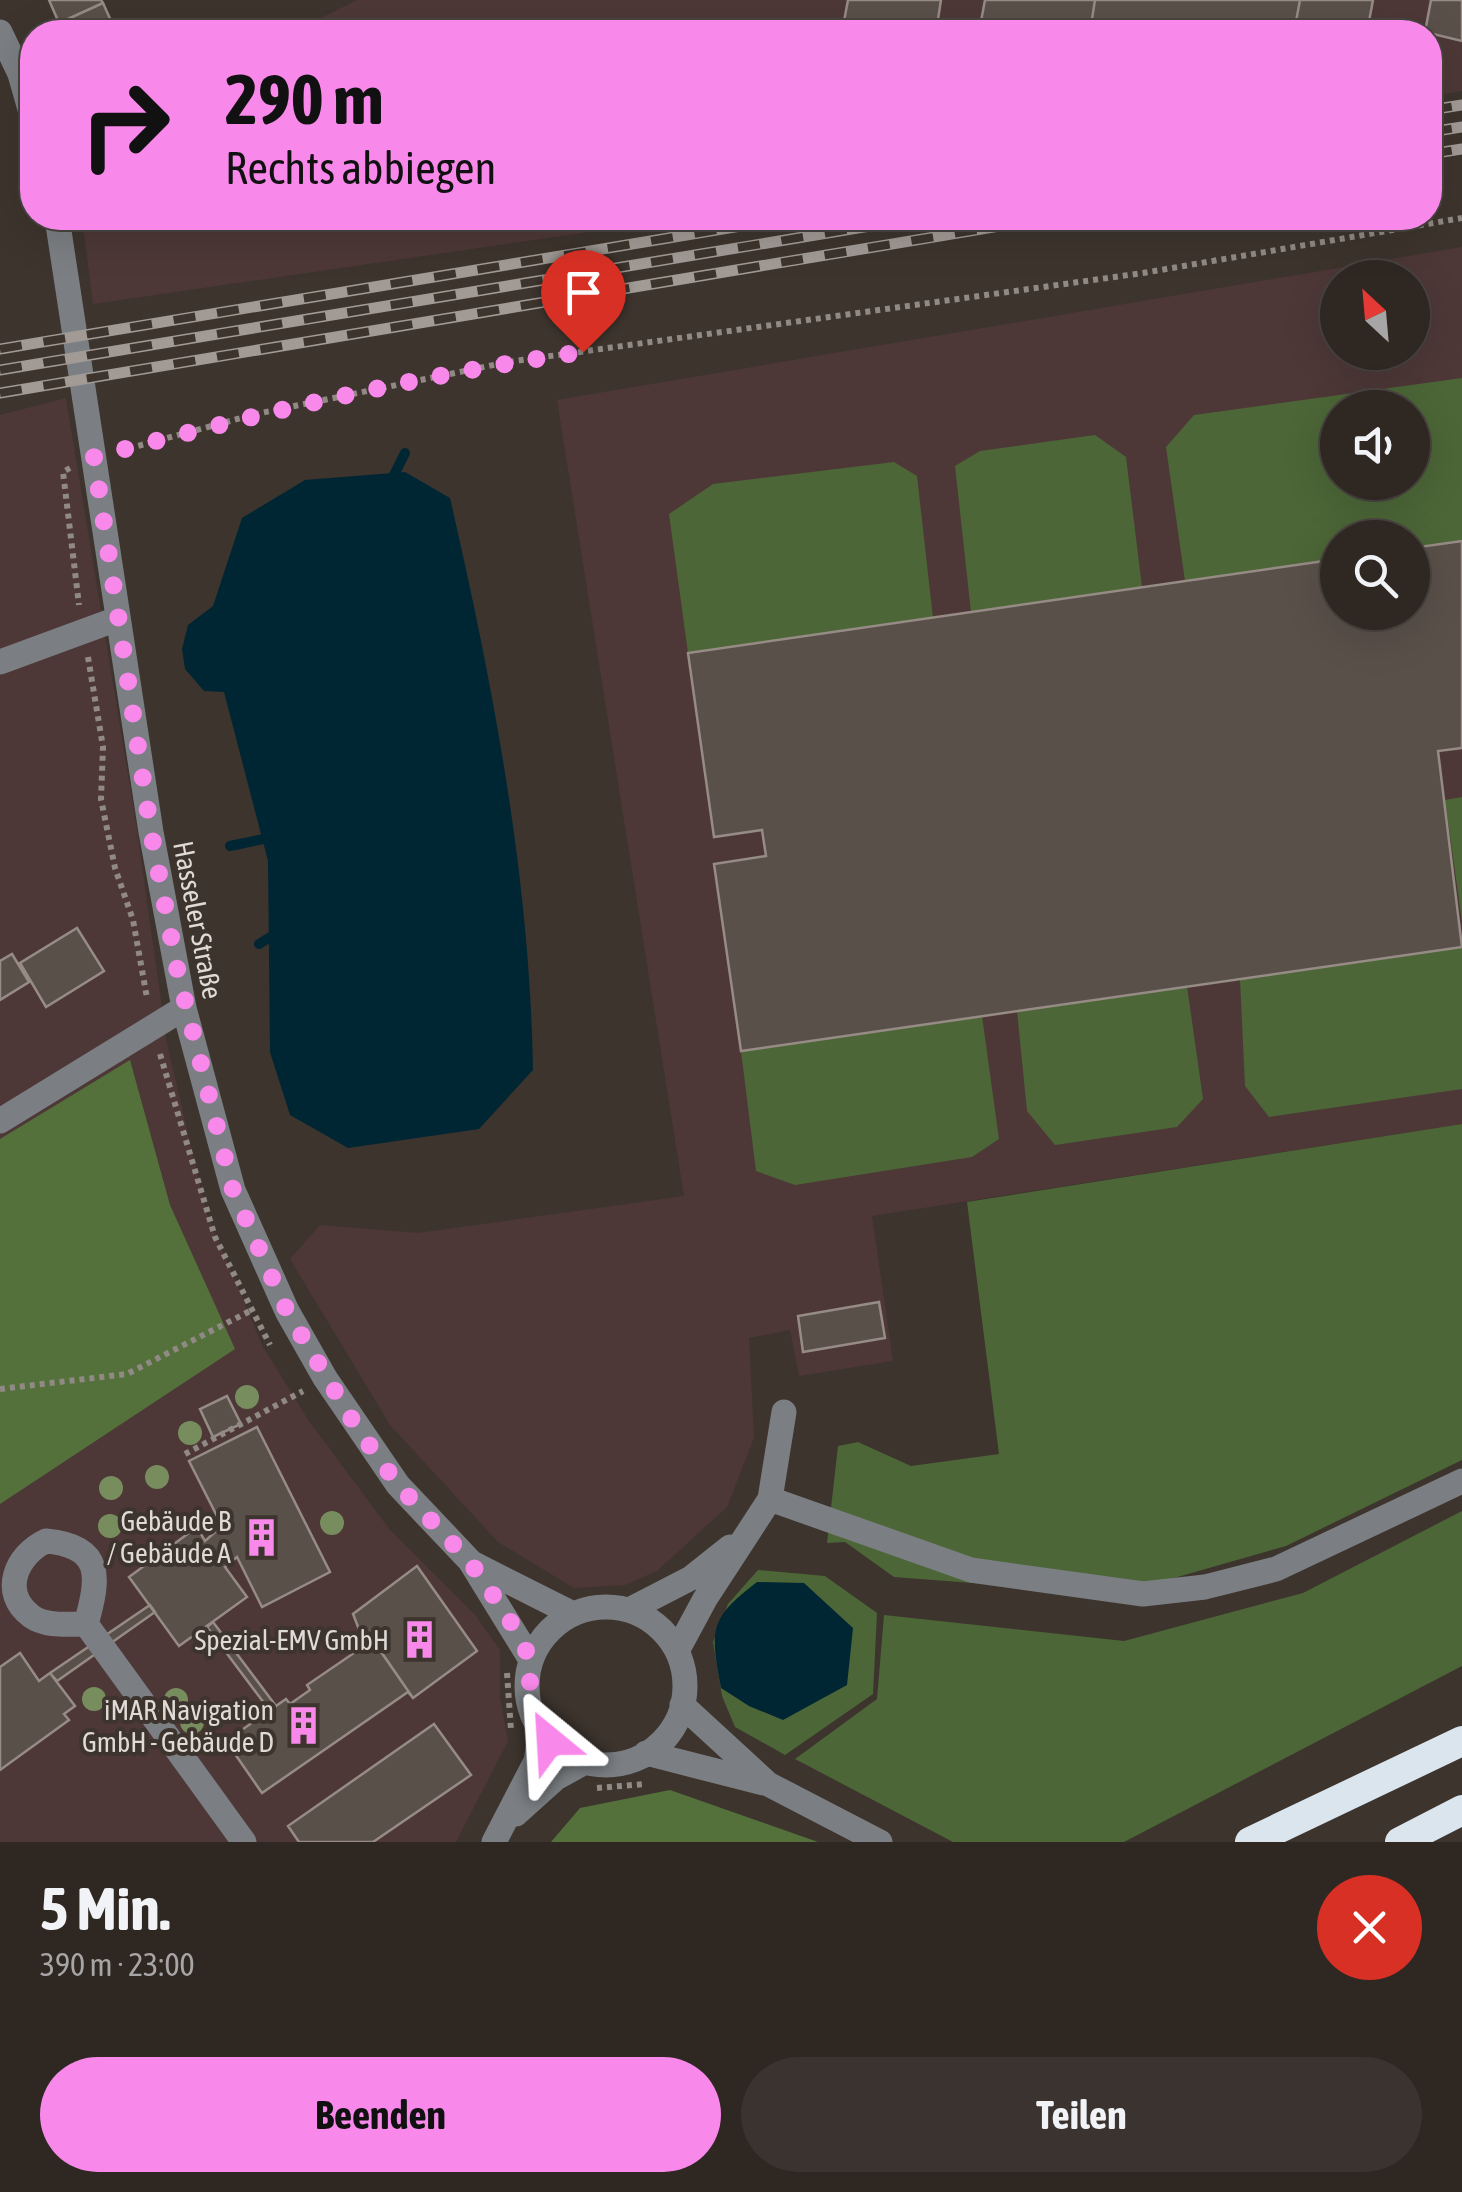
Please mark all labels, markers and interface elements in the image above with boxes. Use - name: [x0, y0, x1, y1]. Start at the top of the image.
- text: 290 m: [225, 59, 384, 139]
- icon: right: [60, 60, 190, 190]
- text: Rechts abbiegen: [225, 142, 496, 194]
- pin: [541, 250, 626, 353]
- north arrow: [1320, 260, 1430, 370]
- map controls: [1320, 260, 1430, 630]
- icon: arrive: [556, 265, 611, 320]
- button: sound: [1320, 390, 1430, 500]
- button: search: [1320, 520, 1430, 630]
- street label: Hasseler Straße: [167, 838, 229, 1002]
- place label: Gebäude B / Gebäude A: [107, 1505, 231, 1569]
- building icon: Gebäude B / Gebäude A: [240, 1516, 282, 1558]
- building icon: Spezial-EMV GmbH: [398, 1619, 440, 1661]
- place label: Spezial-EMV GmbH: [195, 1624, 389, 1656]
- position arrow: [498, 1689, 602, 1793]
- place label: iMAR Navigation GmbH - Gebäude D: [82, 1694, 274, 1758]
- building icon: iMAR Navigation GmbH - Gebäude D: [283, 1705, 325, 1747]
- text: 5 Min.: [40, 1874, 170, 1943]
- button: close: [1317, 1875, 1422, 1980]
- text: 390 m · 23:00: [40, 1946, 195, 1983]
- button: Beenden: [40, 2057, 721, 2172]
- button: Teilen: [741, 2057, 1422, 2172]

